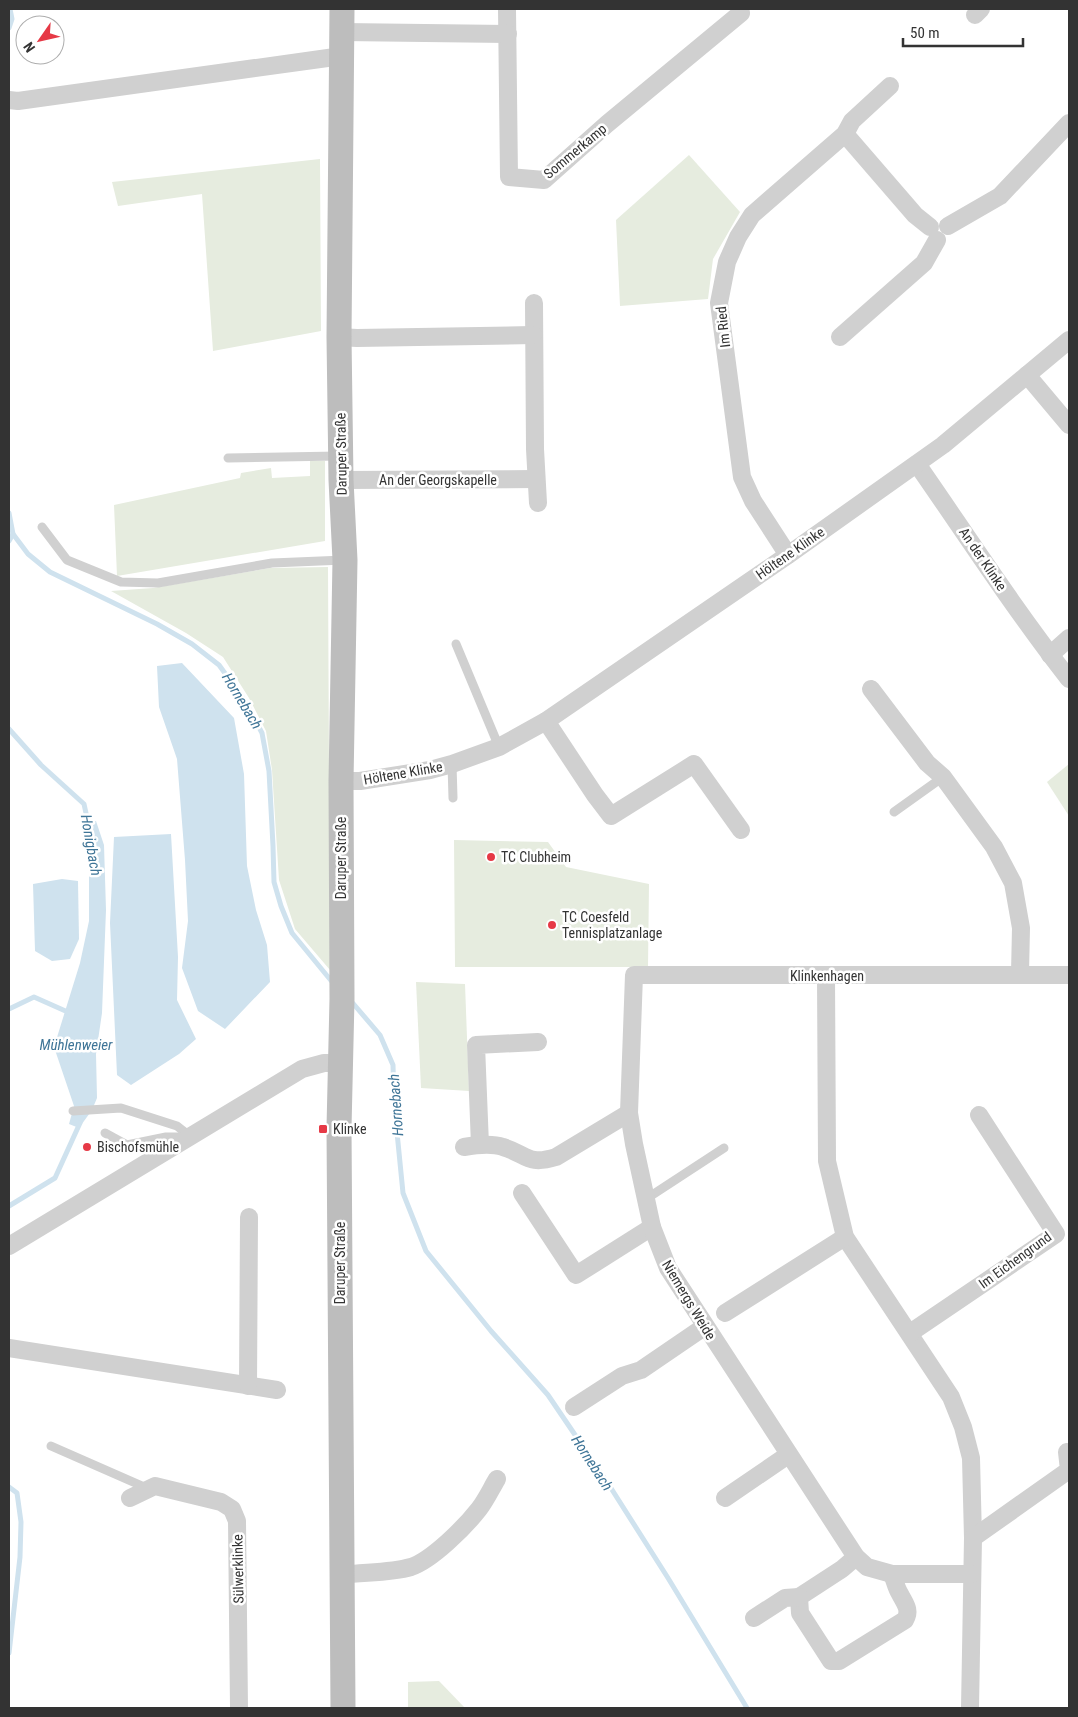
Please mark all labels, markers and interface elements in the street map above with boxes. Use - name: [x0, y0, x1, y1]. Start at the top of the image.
- north arrow: [15, 15, 65, 65]
- scale bar: [903, 15, 1023, 47]
- text: 50 m: [910, 24, 940, 42]
- text: N: [20, 39, 38, 55]
- street label: Sommerkamp: [540, 120, 610, 182]
- street label: Im Ried: [713, 306, 733, 348]
- street label: Daruper Straße: [332, 412, 350, 495]
- street label: An der Georgskapelle: [379, 472, 497, 488]
- street label: Höltene Klinke: [753, 523, 828, 582]
- street label: An der Klinke: [956, 524, 1010, 594]
- water label: Hornebach: [218, 670, 266, 732]
- street label: Höltene Klinke: [362, 758, 444, 788]
- water label: Honigbach: [77, 813, 105, 877]
- street label: Daruper Straße: [333, 816, 349, 899]
- place label: TC Clubheim: [501, 849, 571, 865]
- marker: TC Clubheim: [485, 851, 497, 863]
- place label: TC Coesfeld Tennisplatzanlage: [562, 909, 663, 941]
- marker: TC Coesfeld Tennisplatzanlage: [546, 919, 558, 931]
- street label: Klinkenhagen: [790, 968, 864, 984]
- water label: Mühlenweier: [39, 1036, 113, 1054]
- water label: Hornebach: [385, 1073, 407, 1137]
- place label: Klinke: [333, 1121, 367, 1137]
- marker: Klinke: [317, 1123, 329, 1135]
- place label: Bischofsmühle: [97, 1139, 180, 1155]
- marker: Bischofsmühle: [81, 1141, 93, 1153]
- street label: Daruper Straße: [332, 1221, 348, 1304]
- street label: Im Eichengrund: [976, 1228, 1054, 1292]
- street label: Niemergs Weide: [659, 1257, 719, 1343]
- water label: Hornebach: [567, 1432, 617, 1494]
- street label: Sülwerklinke: [229, 1534, 247, 1604]

